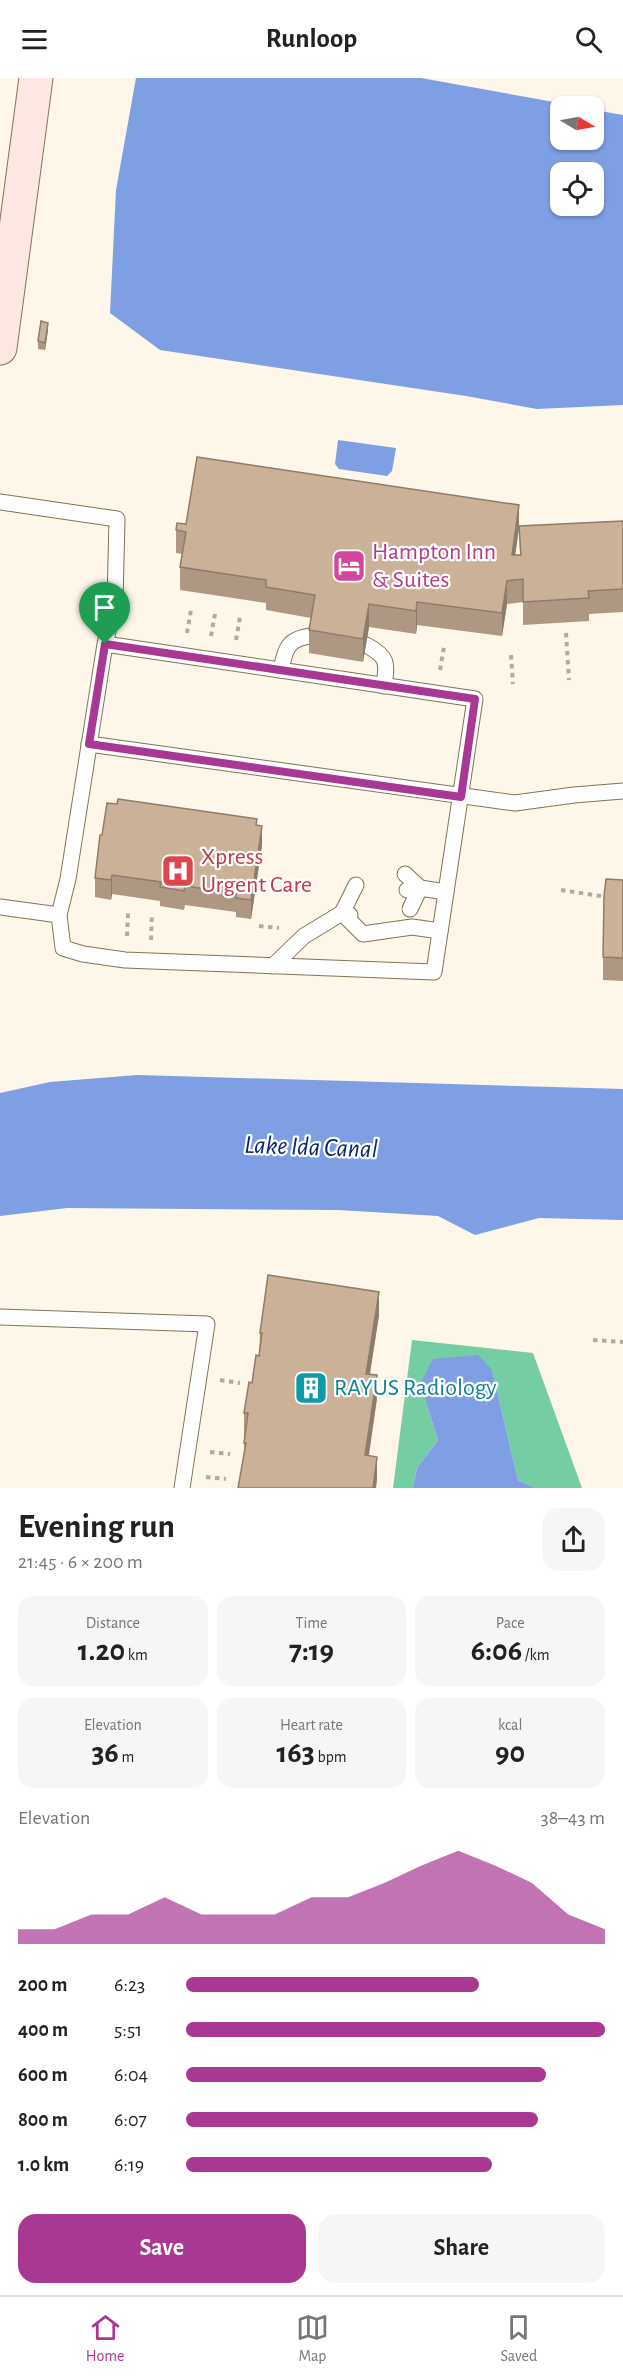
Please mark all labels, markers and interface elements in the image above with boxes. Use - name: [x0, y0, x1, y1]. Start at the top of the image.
- icon: menu: [18, 23, 51, 56]
- icon: search: [572, 23, 605, 56]
- text: Runloop: [266, 25, 357, 52]
- north arrow: [550, 96, 604, 150]
- map controls: [550, 96, 604, 216]
- button: locate: [550, 162, 604, 216]
- place label: Hampton Inn & Suites: [372, 540, 496, 592]
- hotel icon: Hampton Inn & Suites: [331, 548, 367, 584]
- pin: [79, 582, 130, 644]
- icon: arrive: [88, 591, 121, 624]
- place label: Xpress Urgent Care: [201, 845, 312, 897]
- hospital icon: Xpress Urgent Care: [160, 853, 196, 889]
- water label: Lake Ida Canal: [244, 1132, 378, 1162]
- building icon: RAYUS Radiology: [293, 1370, 329, 1406]
- place label: RAYUS Radiology: [334, 1376, 497, 1400]
- button: share: [542, 1508, 605, 1571]
- text: Evening run: [18, 1511, 175, 1544]
- text: 21:45 · 6 × 200 m: [18, 1552, 143, 1572]
- text: Distance: [86, 1615, 140, 1631]
- text: Time: [296, 1615, 327, 1631]
- text: Pace: [496, 1615, 525, 1631]
- text: 1.20: [78, 1636, 125, 1666]
- text: 7:19: [289, 1636, 334, 1666]
- text: 6:06: [471, 1636, 522, 1666]
- text: km: [125, 1647, 148, 1663]
- text: /km: [522, 1647, 550, 1663]
- text: Elevation: [84, 1717, 142, 1733]
- text: Heart rate: [280, 1717, 343, 1733]
- text: kcal: [498, 1717, 522, 1733]
- text: 36: [91, 1738, 119, 1768]
- text: 163: [277, 1738, 315, 1768]
- text: 90: [495, 1738, 525, 1768]
- text: m: [119, 1749, 134, 1765]
- text: bpm: [315, 1749, 346, 1765]
- text: Elevation: [18, 1808, 90, 1828]
- text: 38–43 m: [541, 1808, 605, 1828]
- text: 200 m: [18, 1975, 67, 1995]
- text: 6:23: [114, 1975, 145, 1995]
- text: 400 m: [18, 2020, 68, 2040]
- text: 5:51: [114, 2020, 142, 2040]
- text: 600 m: [18, 2065, 68, 2085]
- text: 6:04: [114, 2065, 148, 2085]
- text: 800 m: [18, 2110, 68, 2130]
- text: 6:07: [114, 2110, 147, 2130]
- text: 1.0 km: [18, 2155, 69, 2175]
- text: 6:19: [114, 2155, 144, 2175]
- button: Save: [18, 2214, 306, 2283]
- button: Share: [318, 2214, 605, 2283]
- tab: Home: [86, 2311, 124, 2366]
- tab: Map: [296, 2311, 329, 2366]
- tab: Saved: [501, 2311, 537, 2366]

